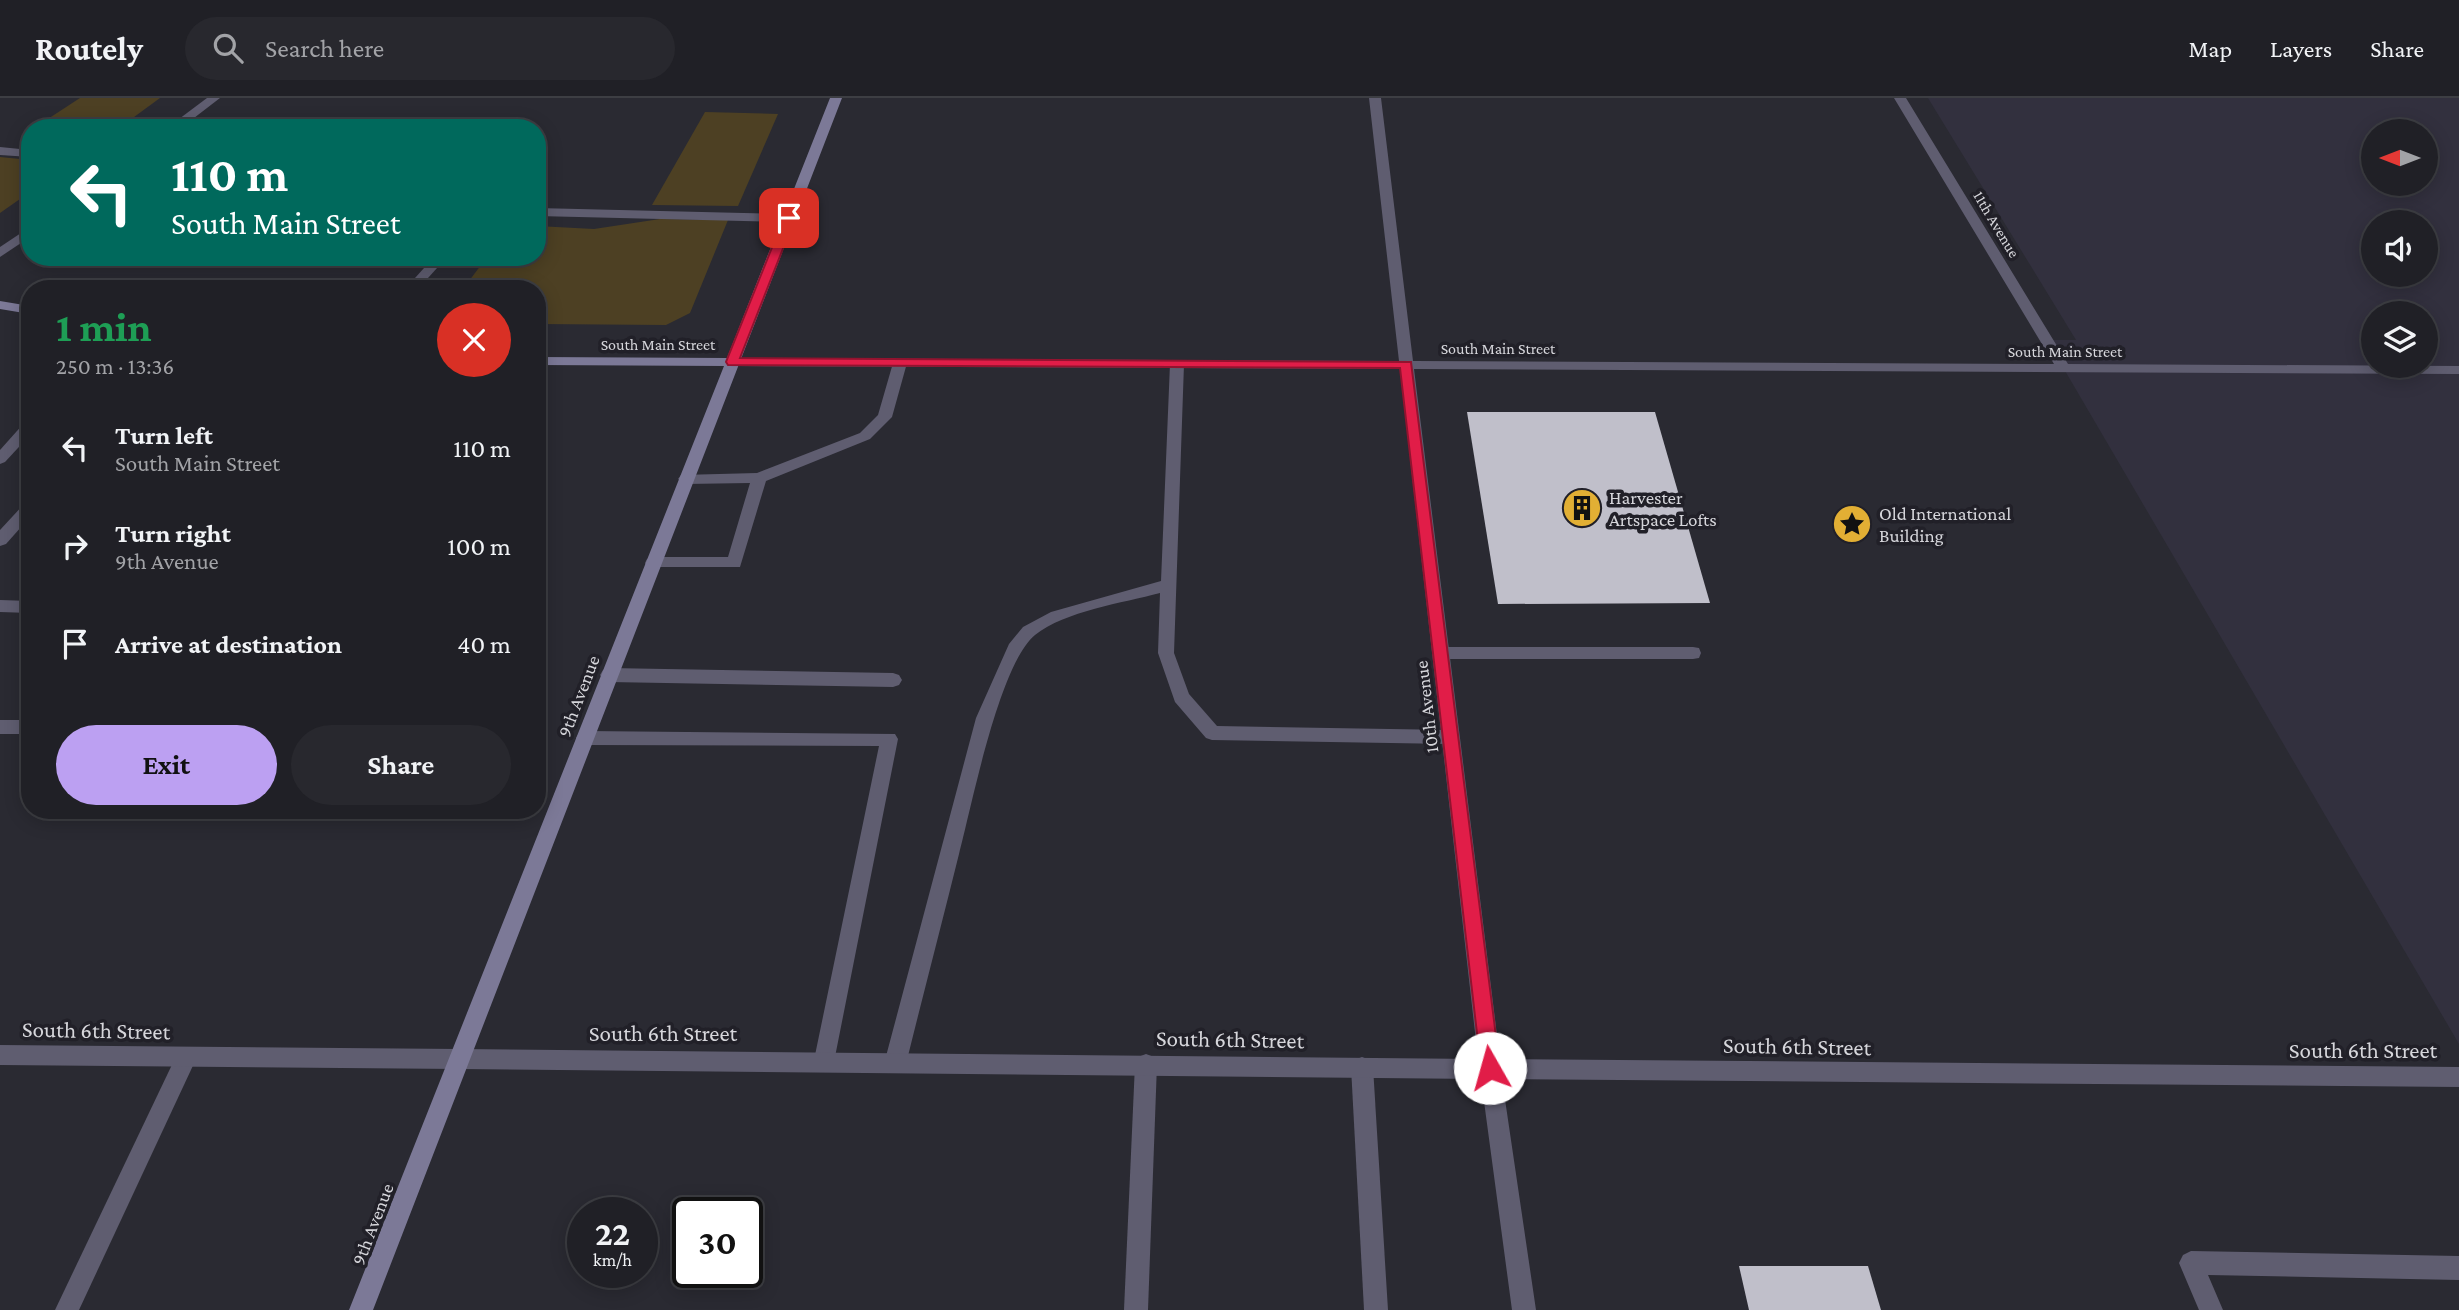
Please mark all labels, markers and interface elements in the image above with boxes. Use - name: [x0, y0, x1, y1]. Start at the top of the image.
- search box: [185, 17, 675, 80]
- icon: search: [209, 29, 247, 67]
- text: Routely: [35, 30, 143, 67]
- text: Search here: [265, 34, 384, 63]
- text: Map: [2188, 35, 2232, 62]
- text: Layers: [2270, 35, 2332, 62]
- text: Share: [2370, 35, 2424, 62]
- north arrow: [2361, 119, 2438, 196]
- map controls: [2361, 119, 2438, 378]
- icon: left: [56, 147, 147, 238]
- text: 110 m: [171, 147, 288, 202]
- pin: [759, 188, 819, 248]
- street label: 11th Avenue: [1970, 188, 2023, 261]
- icon: arrive: [770, 199, 808, 237]
- text: South Main Street: [171, 205, 401, 241]
- button: sound: [2361, 210, 2438, 287]
- button: layers: [2361, 301, 2438, 378]
- text: 1 min: [56, 303, 152, 350]
- button: close: [437, 303, 511, 377]
- street label: South Main Street: [601, 336, 716, 353]
- street label: South Main Street: [1441, 340, 1556, 357]
- street label: South Main Street: [2008, 343, 2123, 360]
- text: 250 m · 13:36: [56, 353, 174, 379]
- text: Turn left: [115, 421, 213, 450]
- icon: left: [56, 429, 94, 467]
- text: 110 m: [453, 434, 511, 463]
- text: South Main Street: [115, 450, 280, 476]
- building icon: Harvester Artspace Lofts: [1561, 487, 1603, 529]
- place label: Harvester Artspace Lofts: [1609, 487, 1717, 530]
- place icon: Old International Building: [1831, 503, 1873, 545]
- place label: Old International Building: [1879, 503, 2011, 546]
- text: Turn right: [115, 519, 231, 548]
- icon: right: [56, 527, 94, 565]
- text: 100 m: [447, 532, 511, 561]
- text: 9th Avenue: [115, 548, 219, 574]
- icon: arrive: [56, 625, 94, 663]
- text: Arrive at destination: [115, 630, 342, 659]
- text: 40 m: [457, 630, 511, 659]
- street label: 9th Avenue: [553, 652, 604, 740]
- street label: 10th Avenue: [1410, 659, 1443, 754]
- button: Exit: [56, 725, 277, 805]
- button: Share: [291, 725, 511, 805]
- street label: South 6th Street: [22, 1016, 171, 1044]
- street label: South 6th Street: [589, 1020, 738, 1046]
- street label: South 6th Street: [1156, 1025, 1305, 1053]
- position arrow: [1453, 1031, 1527, 1105]
- street label: South 6th Street: [1723, 1032, 1872, 1060]
- street label: South 6th Street: [2289, 1037, 2438, 1063]
- street label: 9th Avenue: [347, 1180, 398, 1268]
- speed limit sign: 30: [672, 1197, 763, 1288]
- text: 22: [595, 1214, 630, 1253]
- text: km/h: [593, 1250, 632, 1270]

